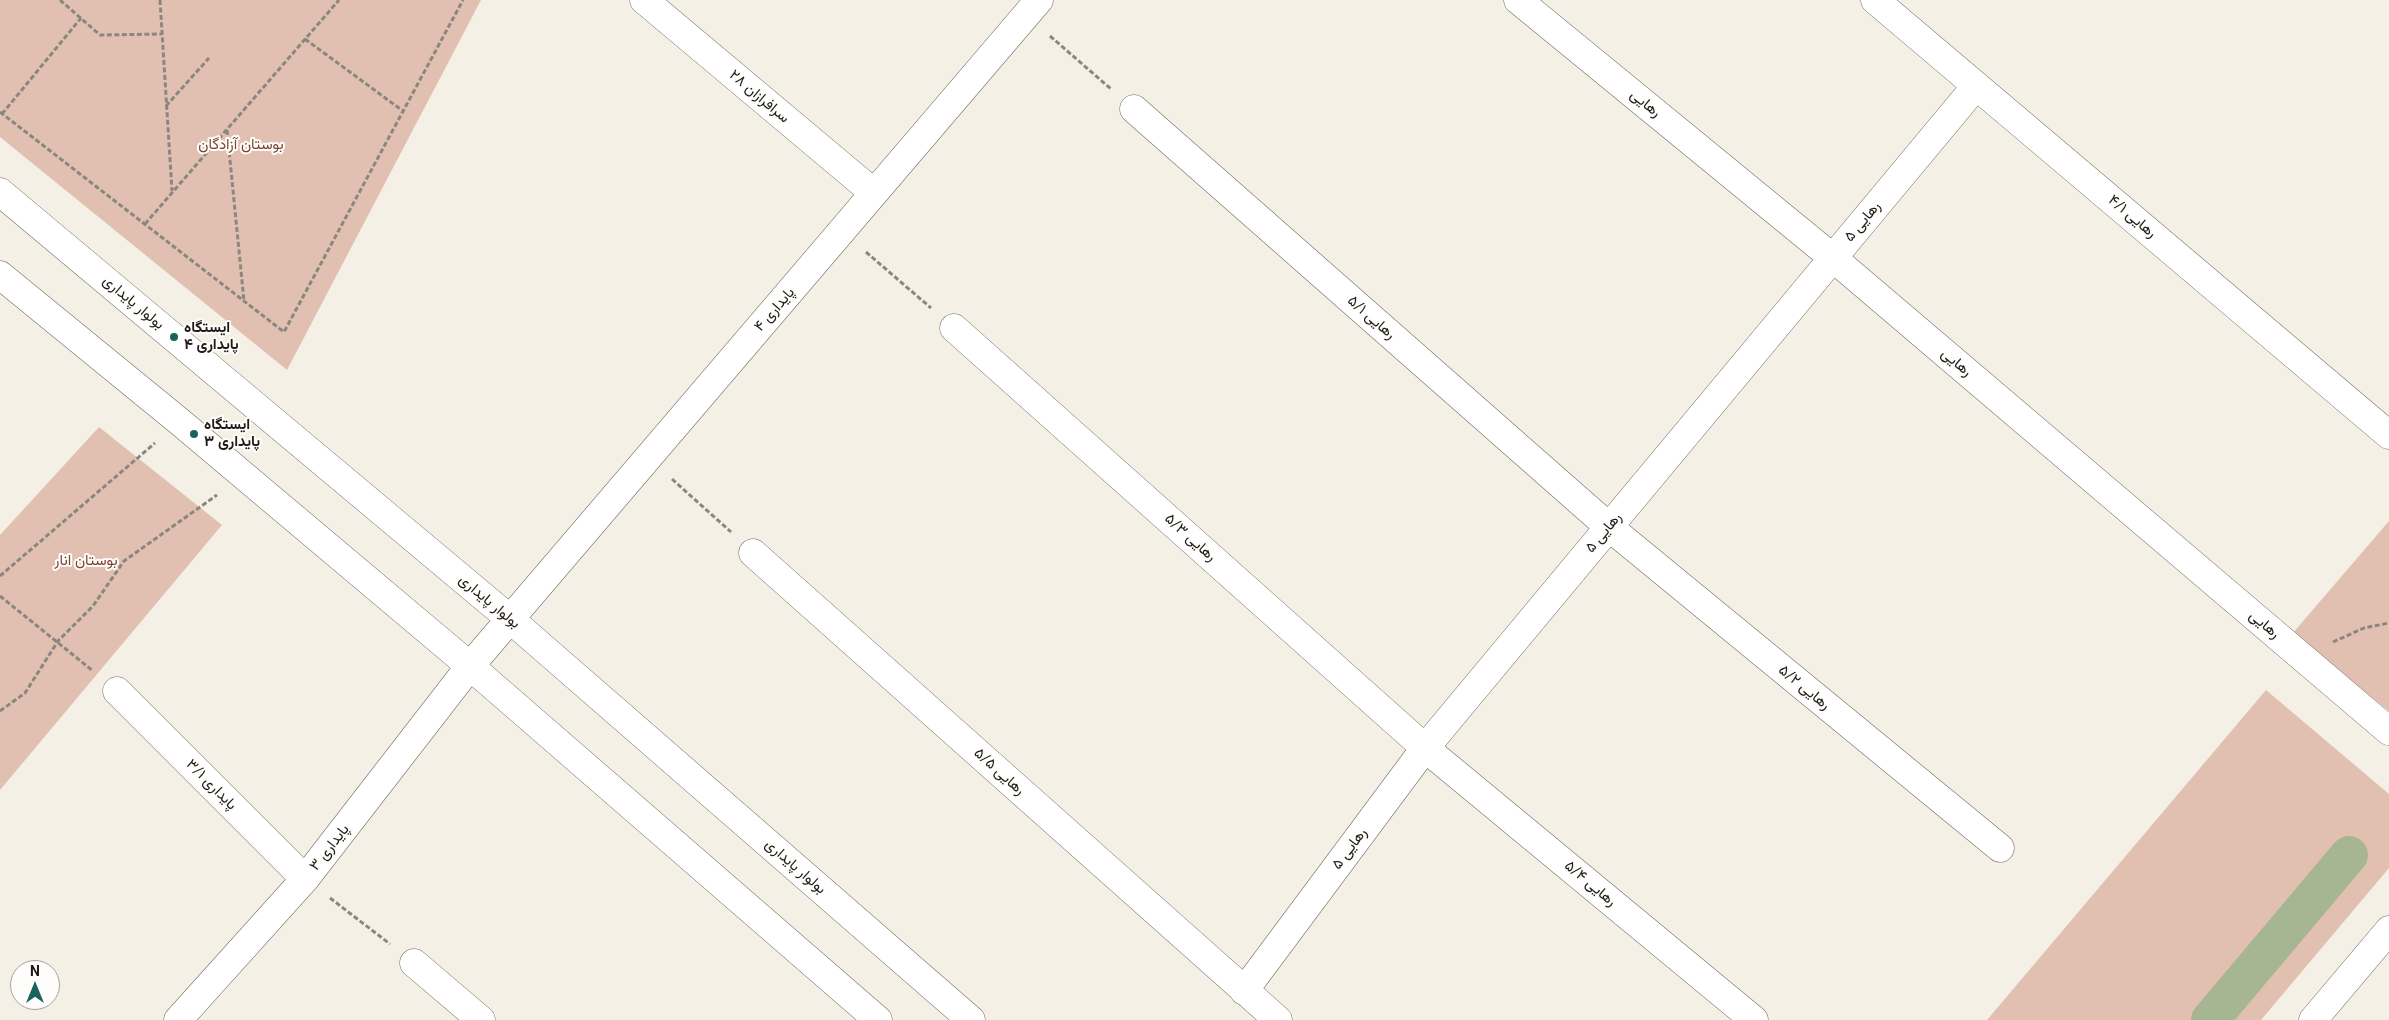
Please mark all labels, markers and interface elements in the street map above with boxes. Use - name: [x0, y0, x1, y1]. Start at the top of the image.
- street label: سرافرازان ۲۸: [725, 67, 793, 127]
- street label: رهایی: [1626, 86, 1664, 122]
- park label: بوستان آزادگان: [198, 136, 284, 154]
- street label: رهایی ۴/۱: [2104, 192, 2160, 242]
- street label: رهایی ۵: [1841, 198, 1885, 246]
- street label: بولوار پایداری: [99, 272, 167, 334]
- street label: پایداری ۴: [751, 284, 799, 336]
- street label: رهایی ۵/۱: [1343, 292, 1399, 344]
- place label: ایستگاه پایداری ۴: [184, 319, 239, 354]
- marker: ایستگاه پایداری ۴: [168, 331, 180, 343]
- street label: رهایی: [1937, 345, 1975, 381]
- place label: ایستگاه پایداری ۳: [204, 416, 260, 451]
- marker: ایستگاه پایداری ۳: [188, 428, 200, 440]
- street label: رهایی ۵: [1582, 509, 1626, 557]
- street label: رهایی ۵/۳: [1160, 510, 1220, 566]
- park label: بوستان انار: [54, 552, 118, 570]
- street label: بولوار پایداری: [455, 571, 523, 633]
- street label: رهایی: [2245, 607, 2283, 643]
- street label: رهایی ۵/۲: [1774, 662, 1834, 714]
- street label: رهایی ۵/۵: [970, 744, 1028, 800]
- street label: پایداری ۳/۱: [182, 756, 240, 814]
- street label: پایداری ۳: [306, 821, 354, 875]
- street label: رهایی ۵: [1329, 825, 1371, 873]
- street label: بولوار پایداری: [761, 836, 829, 898]
- street label: رهایی ۵/۴: [1560, 857, 1620, 911]
- north arrow: [10, 960, 60, 1010]
- text: N: [30, 963, 40, 979]

